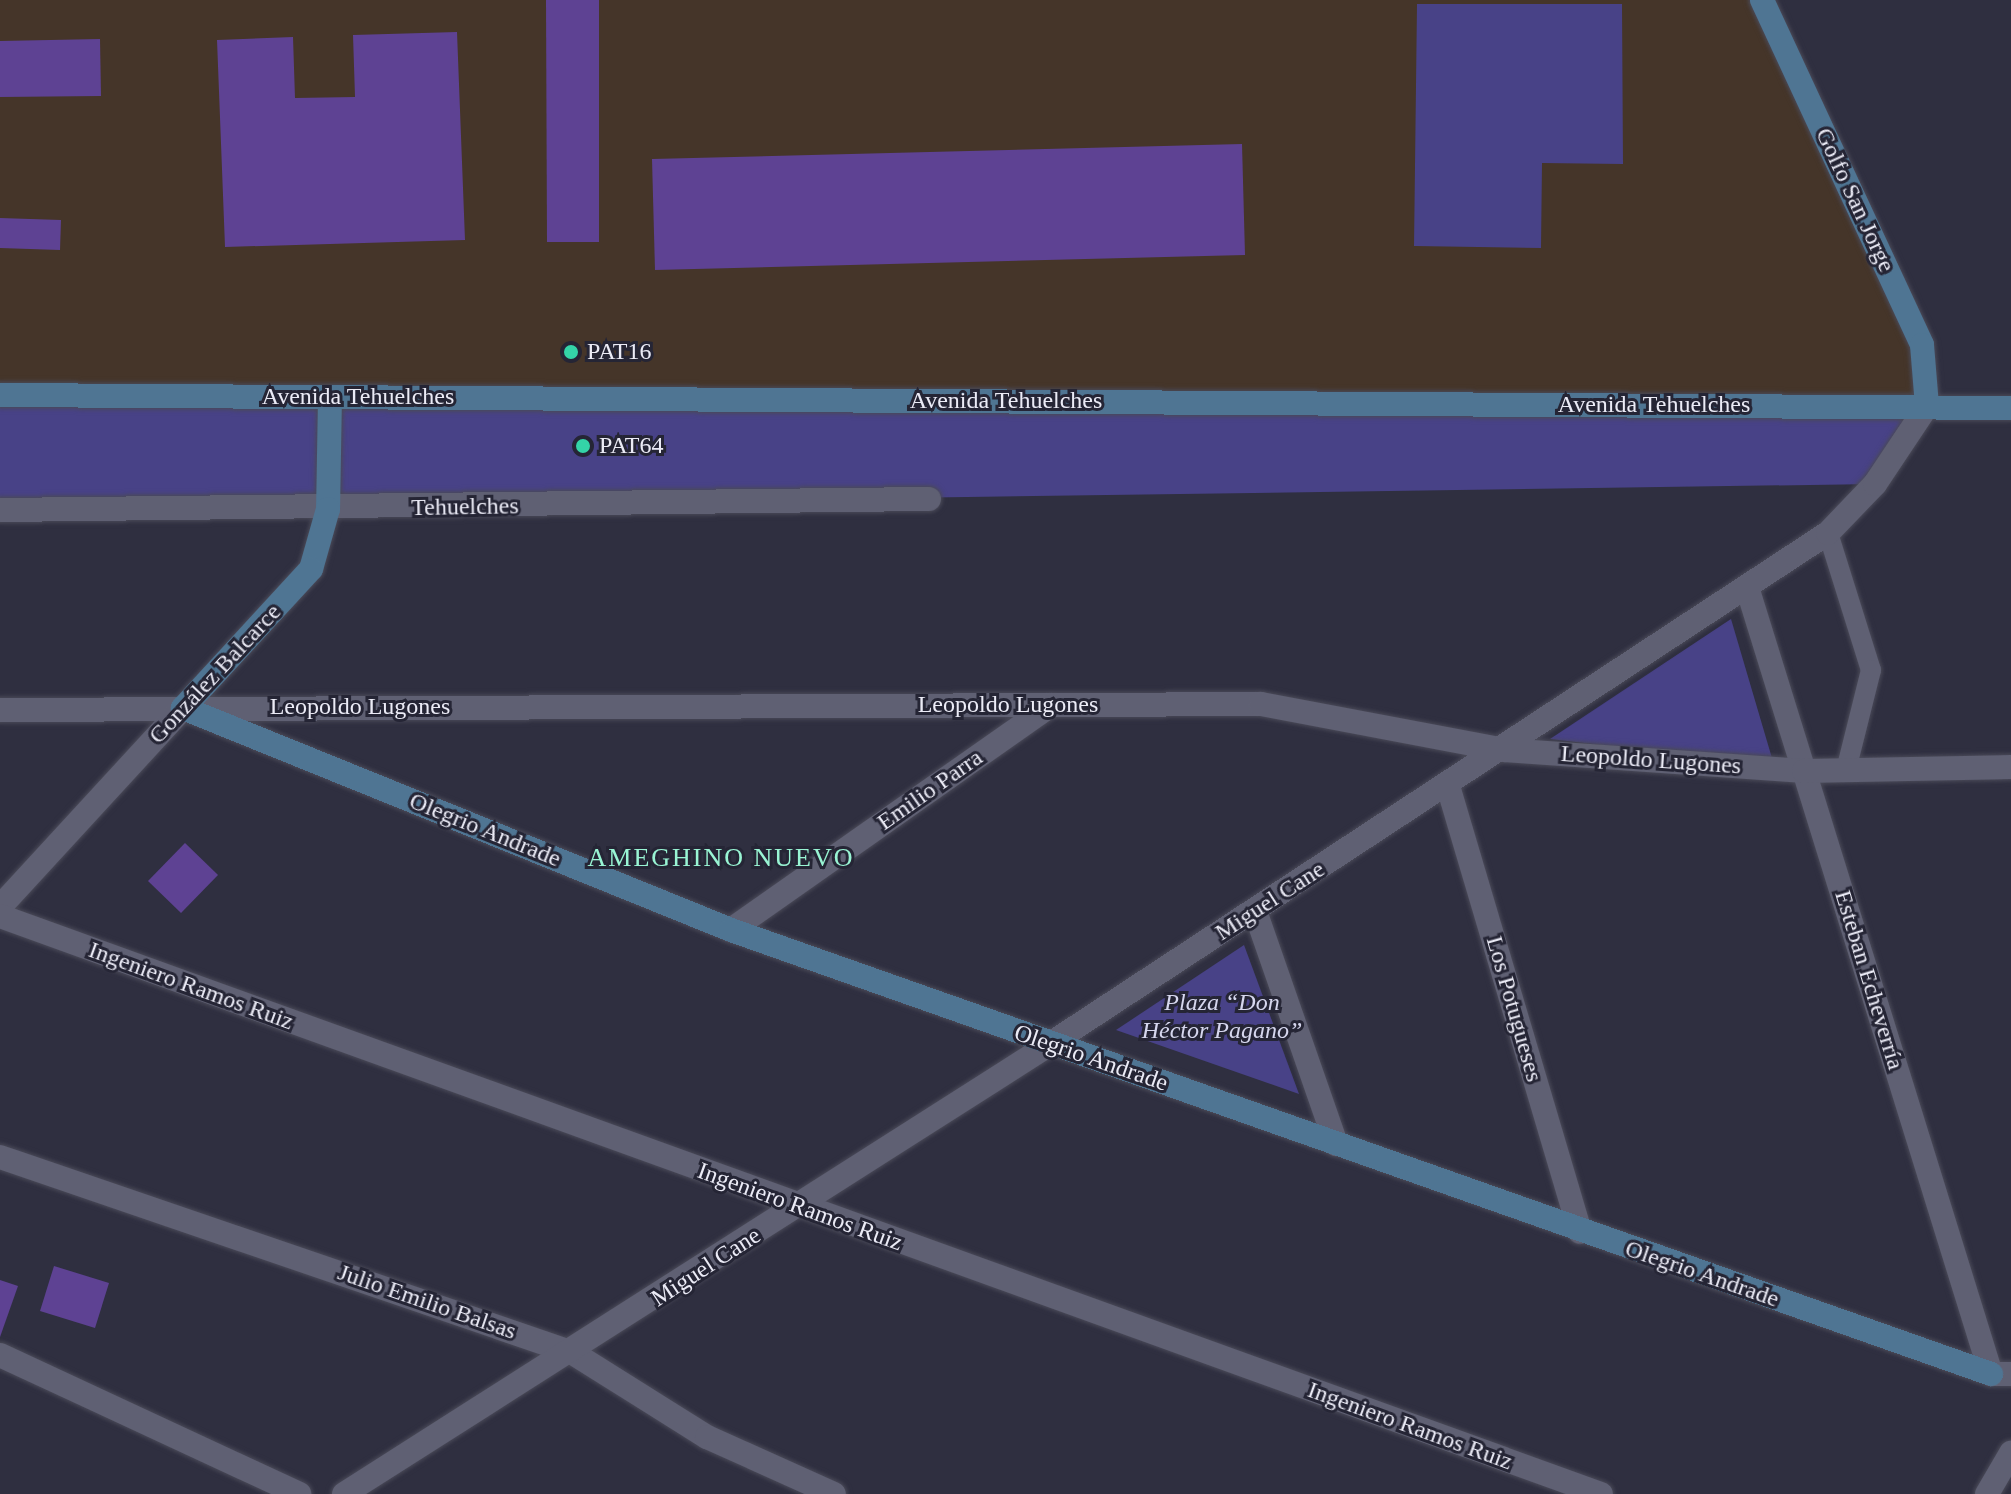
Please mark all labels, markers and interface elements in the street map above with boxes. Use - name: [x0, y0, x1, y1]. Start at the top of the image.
- street label: Golfo San Jorge: [1809, 123, 1901, 277]
- place label: PAT16: [587, 338, 651, 366]
- marker: PAT16: [562, 343, 580, 361]
- street label: Avenida Tehuelches: [261, 383, 455, 411]
- street label: Avenida Tehuelches: [909, 387, 1103, 415]
- street label: Avenida Tehuelches: [1557, 391, 1751, 419]
- place label: PAT64: [599, 432, 663, 460]
- marker: PAT64: [574, 437, 592, 455]
- street label: Tehuelches: [411, 492, 519, 522]
- street label: González Balcarce: [143, 598, 287, 750]
- street label: Leopoldo Lugones: [918, 691, 1098, 719]
- street label: Leopoldo Lugones: [270, 693, 450, 721]
- street label: Leopoldo Lugones: [1560, 739, 1742, 781]
- street label: Emilio Parra: [872, 743, 988, 837]
- street label: Olegrio Andrade: [405, 786, 565, 874]
- district label: AMEGHINO NUEVO: [587, 842, 855, 874]
- street label: Miguel Cane: [1210, 855, 1330, 947]
- street label: Esteban Echeverría: [1828, 887, 1910, 1073]
- street label: Los Potugueses: [1479, 933, 1549, 1085]
- street label: Ingeniero Ramos Ruiz: [85, 936, 297, 1036]
- park label: Plaza “Don Héctor Pagano”: [1142, 989, 1302, 1045]
- street label: Olegrio Andrade: [1010, 1018, 1172, 1098]
- street label: Ingeniero Ramos Ruiz: [694, 1157, 906, 1257]
- street label: Miguel Cane: [646, 1221, 766, 1313]
- street label: Olegrio Andrade: [1621, 1234, 1783, 1314]
- street label: Julio Emilio Balsas: [334, 1258, 520, 1346]
- street label: Ingeniero Ramos Ruiz: [1304, 1376, 1516, 1476]

